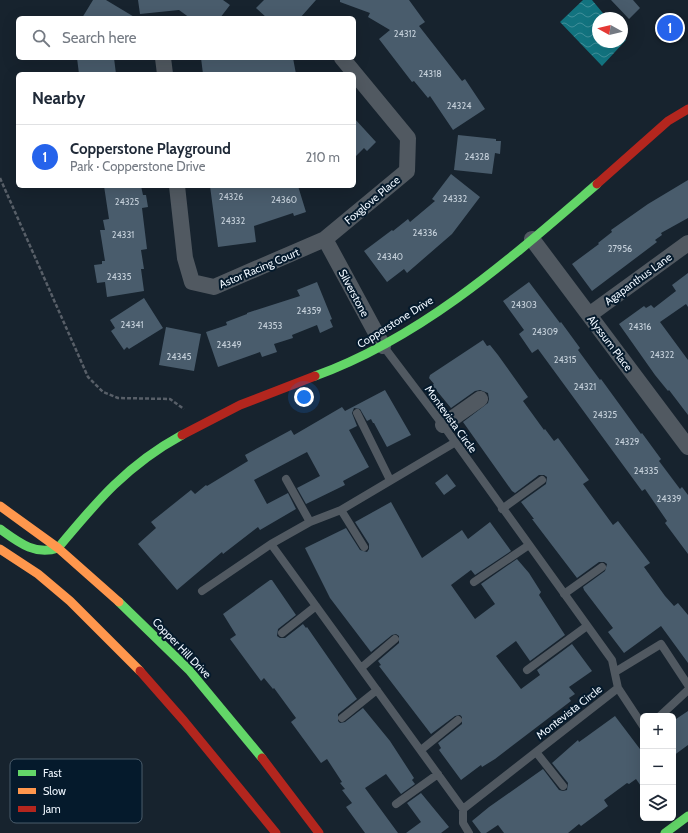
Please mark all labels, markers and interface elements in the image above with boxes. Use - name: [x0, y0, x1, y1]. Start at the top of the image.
- north arrow: [592, 12, 628, 48]
- pin: 1: [657, 13, 683, 43]
- search box: [16, 16, 356, 60]
- icon: search: [30, 27, 52, 49]
- house number: 24312: [394, 28, 417, 39]
- text: Search here: [62, 29, 137, 47]
- house number: 24318: [418, 68, 442, 79]
- text: Nearby: [32, 88, 85, 108]
- house number: 24324: [447, 100, 471, 111]
- text: Copperstone Playground: [70, 140, 231, 158]
- text: 1: [43, 149, 47, 165]
- text: 210 m: [306, 149, 340, 165]
- house number: 24328: [465, 151, 489, 162]
- text: Park · Copperstone Drive: [70, 158, 205, 174]
- street label: Foxglove Place: [341, 172, 403, 227]
- house number: 24326: [219, 191, 243, 202]
- house number: 24332: [443, 193, 467, 204]
- house number: 24360: [271, 194, 297, 205]
- house number: 24325: [115, 196, 139, 207]
- house number: 24332: [221, 215, 245, 226]
- house number: 24336: [413, 227, 437, 238]
- house number: 24331: [112, 229, 134, 240]
- house number: 27956: [608, 243, 632, 254]
- street label: Astor Racing Court: [217, 245, 302, 291]
- street label: Agapanthus Lane: [602, 250, 675, 308]
- house number: 24340: [377, 251, 403, 262]
- street label: Silverstone: [336, 267, 372, 319]
- house number: 24335: [107, 271, 131, 282]
- street label: Copperstone Drive: [354, 293, 436, 351]
- house number: 24303: [511, 299, 537, 310]
- house number: 24359: [297, 305, 321, 316]
- street label: Alyssum Place: [584, 312, 636, 374]
- house number: 24341: [121, 319, 144, 330]
- house number: 24353: [258, 320, 282, 331]
- house number: 24316: [629, 321, 651, 332]
- house number: 24309: [532, 326, 558, 337]
- house number: 24349: [216, 339, 242, 350]
- house number: 24322: [650, 349, 674, 360]
- house number: 24345: [167, 351, 192, 362]
- house number: 24315: [554, 354, 576, 365]
- house number: 24321: [574, 381, 596, 392]
- street label: Montevista Circle: [422, 383, 480, 456]
- your location: [294, 387, 314, 407]
- house number: 24325: [593, 409, 617, 420]
- house number: 24329: [615, 436, 639, 447]
- house number: 24335: [634, 465, 658, 476]
- house number: 24339: [657, 493, 681, 504]
- street label: Copper Hill Drive: [150, 615, 215, 681]
- street label: Montevista Circle: [533, 682, 605, 742]
- map controls: [640, 713, 676, 821]
- button: +: [640, 713, 676, 749]
- button: −: [640, 749, 676, 785]
- legend: [10, 759, 142, 823]
- text: Fast: [43, 766, 62, 780]
- text: Slow: [43, 784, 66, 798]
- button: layers: [640, 785, 676, 821]
- text: Jam: [42, 802, 61, 816]

